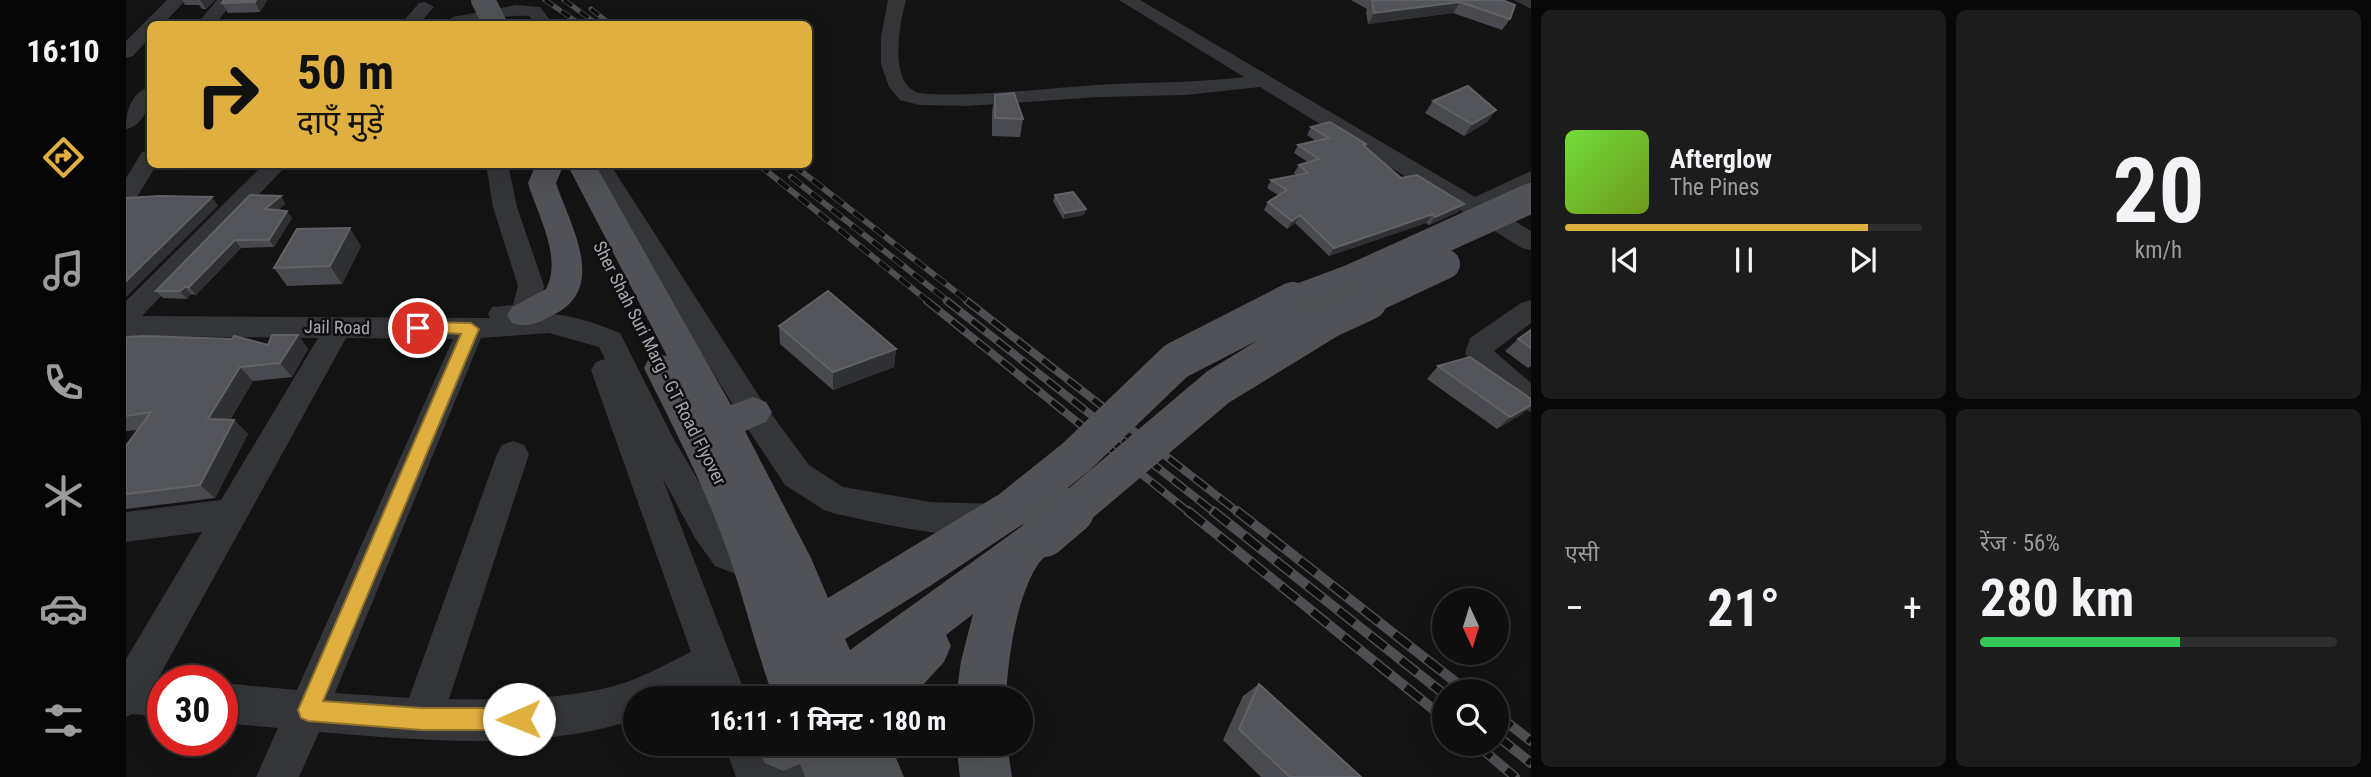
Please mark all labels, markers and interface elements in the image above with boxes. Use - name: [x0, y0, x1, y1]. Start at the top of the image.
- text: 16:10: [26, 32, 100, 70]
- text: 50 m: [297, 44, 394, 101]
- icon: right: [182, 49, 273, 140]
- text: दाएँ मुड़ें: [297, 103, 384, 141]
- icon: directions: [39, 133, 88, 182]
- text: 20: [2113, 138, 2204, 244]
- text: Afterglow: [1670, 144, 1772, 174]
- text: The Pines: [1670, 174, 1760, 201]
- street label: Sher Shah Suri Marg - GT Road Flyover: [589, 237, 731, 489]
- text: km/h: [2135, 237, 2182, 264]
- icon: previous: [1606, 241, 1644, 279]
- icon: pause: [1725, 241, 1763, 279]
- icon: next: [1844, 241, 1882, 279]
- icon: music: [39, 246, 88, 295]
- pin: [388, 298, 448, 358]
- icon: arrive: [399, 309, 437, 347]
- street label: Jail Road: [304, 316, 370, 338]
- icon: phone: [39, 358, 88, 407]
- icon: climate: [39, 471, 88, 520]
- text: रेंज · 56%: [1980, 530, 2060, 557]
- text: एसी: [1565, 540, 1599, 567]
- text: 280 km: [1980, 568, 2134, 629]
- text: 21°: [1707, 578, 1780, 639]
- icon: car: [39, 584, 88, 633]
- text: −: [1565, 586, 1584, 630]
- text: +: [1903, 586, 1922, 630]
- north arrow: [1432, 588, 1508, 665]
- map controls: [1432, 588, 1509, 756]
- speed limit sign: 30: [147, 665, 238, 756]
- button: search: [1432, 679, 1509, 756]
- position arrow: [482, 682, 556, 756]
- icon: filters: [39, 696, 88, 745]
- text: 16:11 · 1 मिनट · 180 m: [710, 706, 946, 736]

